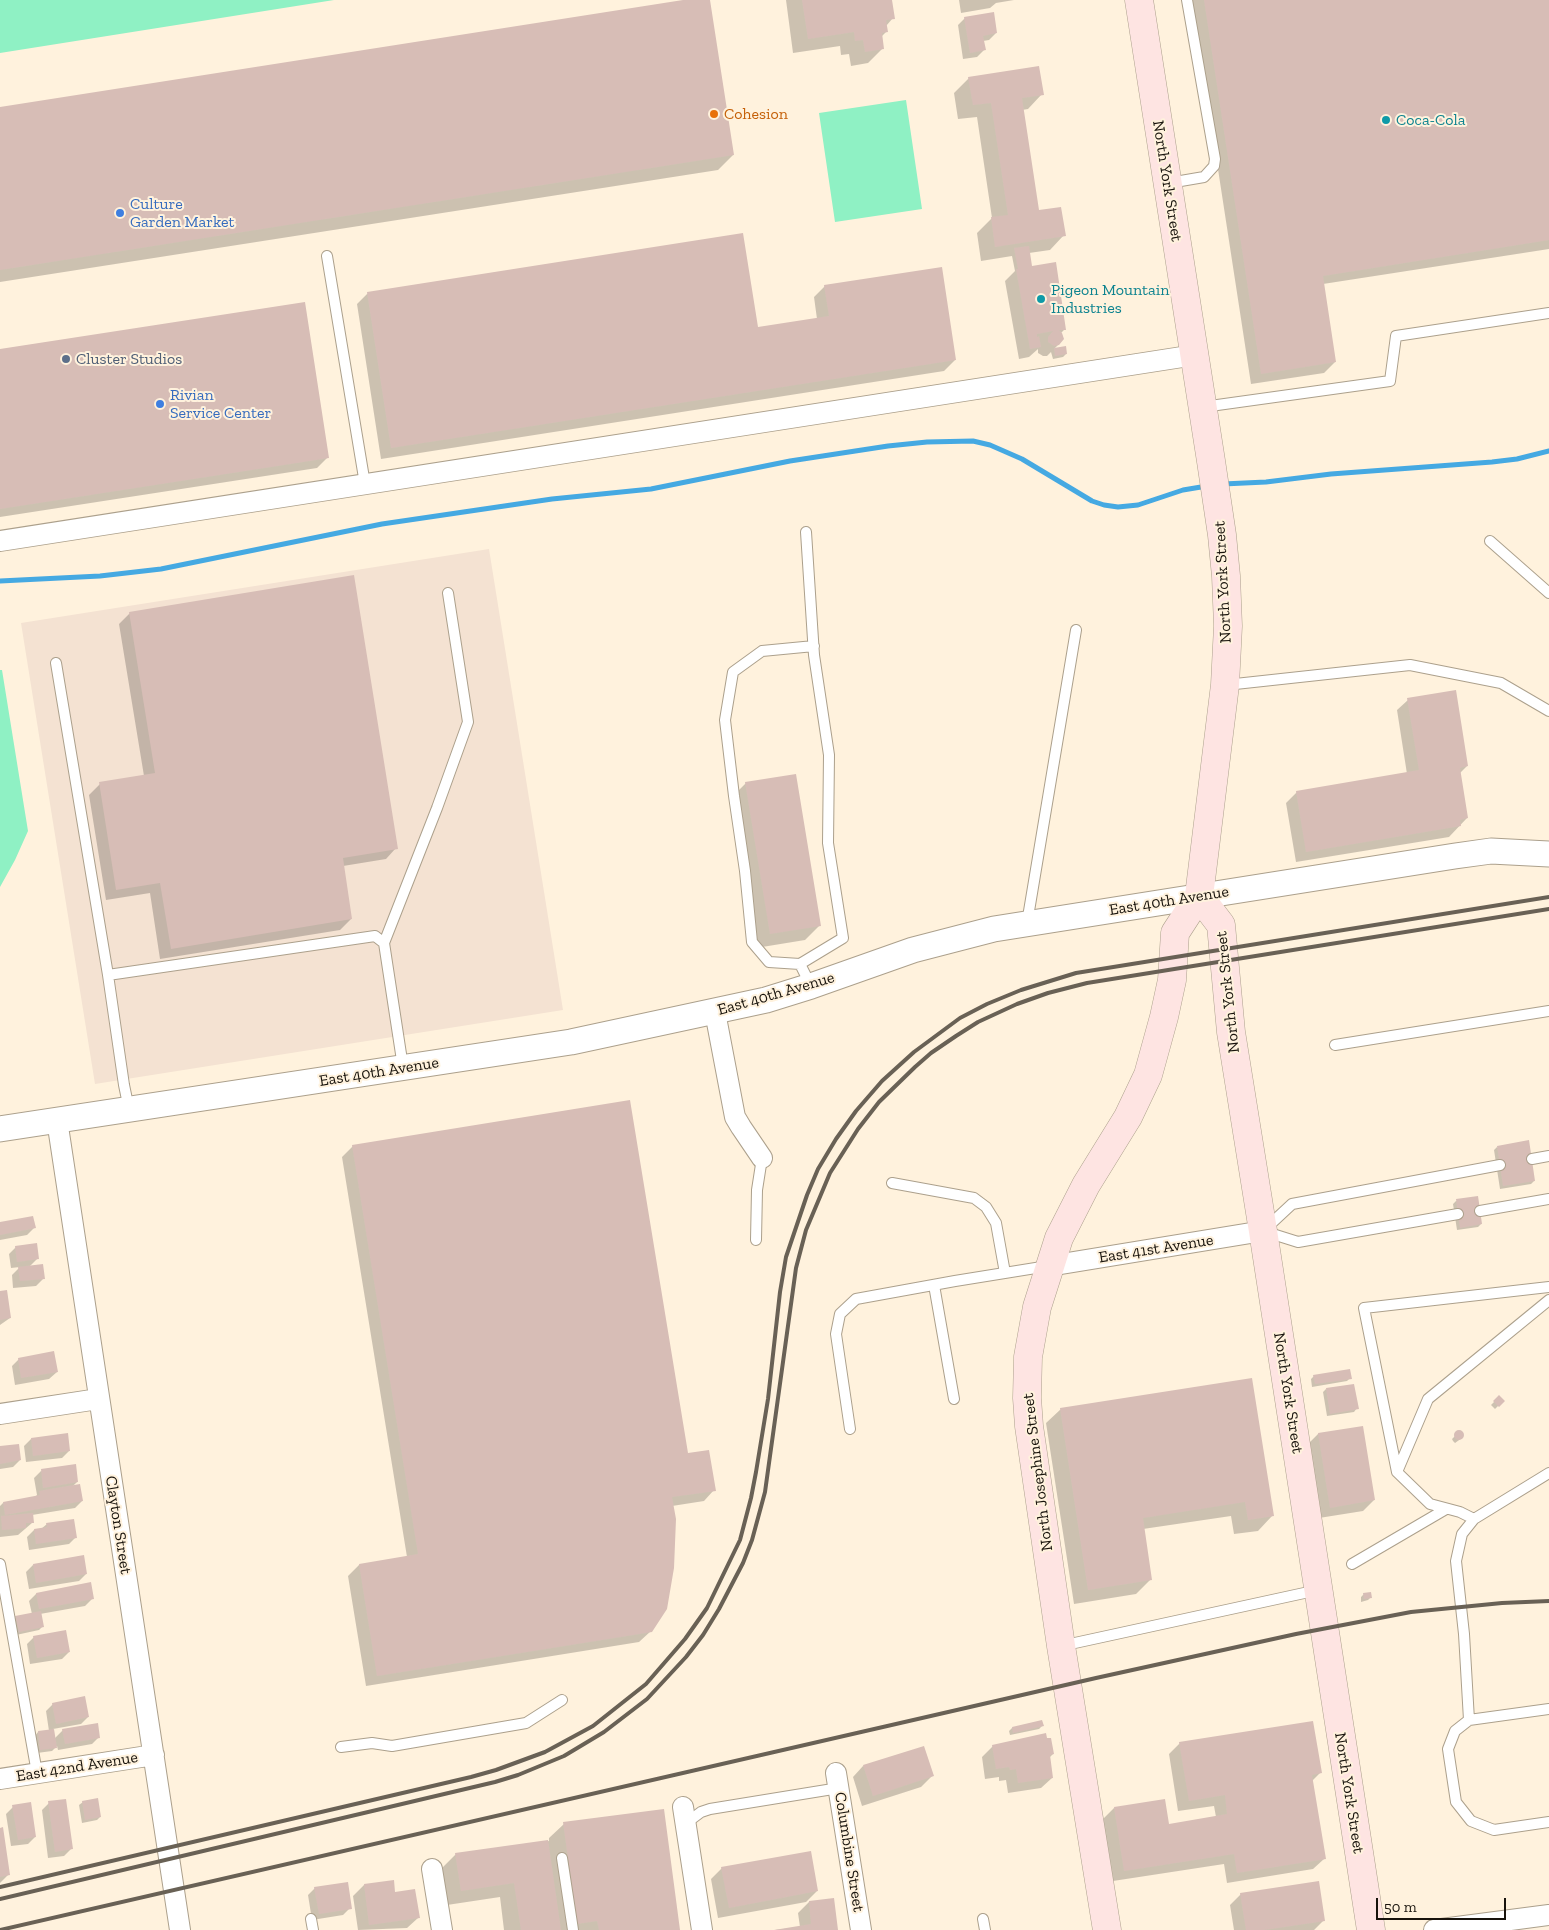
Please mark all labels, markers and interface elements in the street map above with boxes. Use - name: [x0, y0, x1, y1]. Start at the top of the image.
- place label: Cohesion: [724, 104, 788, 124]
- marker: Cohesion: [708, 108, 720, 120]
- place label: Coca-Cola: [1396, 110, 1466, 130]
- marker: Coca-Cola: [1380, 114, 1392, 126]
- street label: North York Street: [1148, 119, 1186, 243]
- place label: Culture Garden Market: [130, 194, 234, 232]
- marker: Culture Garden Market: [114, 207, 126, 219]
- place label: Pigeon Mountain Industries: [1051, 280, 1169, 318]
- marker: Pigeon Mountain Industries: [1035, 293, 1047, 305]
- place label: Cluster Studios: [76, 349, 182, 369]
- marker: Cluster Studios: [60, 353, 72, 365]
- place label: Rivian Service Center: [170, 385, 271, 423]
- marker: Rivian Service Center: [154, 398, 166, 410]
- street label: North York Street: [1210, 520, 1236, 644]
- street label: East 40th Avenue: [1108, 882, 1230, 920]
- street label: North York Street: [1212, 930, 1244, 1054]
- street label: East 40th Avenue: [715, 968, 837, 1020]
- street label: East 40th Avenue: [318, 1053, 440, 1091]
- street label: East 41st Avenue: [1097, 1230, 1215, 1268]
- street label: North York Street: [1269, 1331, 1307, 1455]
- street label: North Josephine Street: [1019, 1392, 1057, 1552]
- street label: Clayton Street: [101, 1474, 135, 1576]
- street label: North York Street: [1330, 1731, 1368, 1855]
- street label: East 42nd Avenue: [15, 1748, 139, 1786]
- street label: Columbine Street: [830, 1791, 868, 1913]
- scale bar: [1379, 1888, 1509, 1920]
- text: 50 m: [1384, 1898, 1417, 1916]

